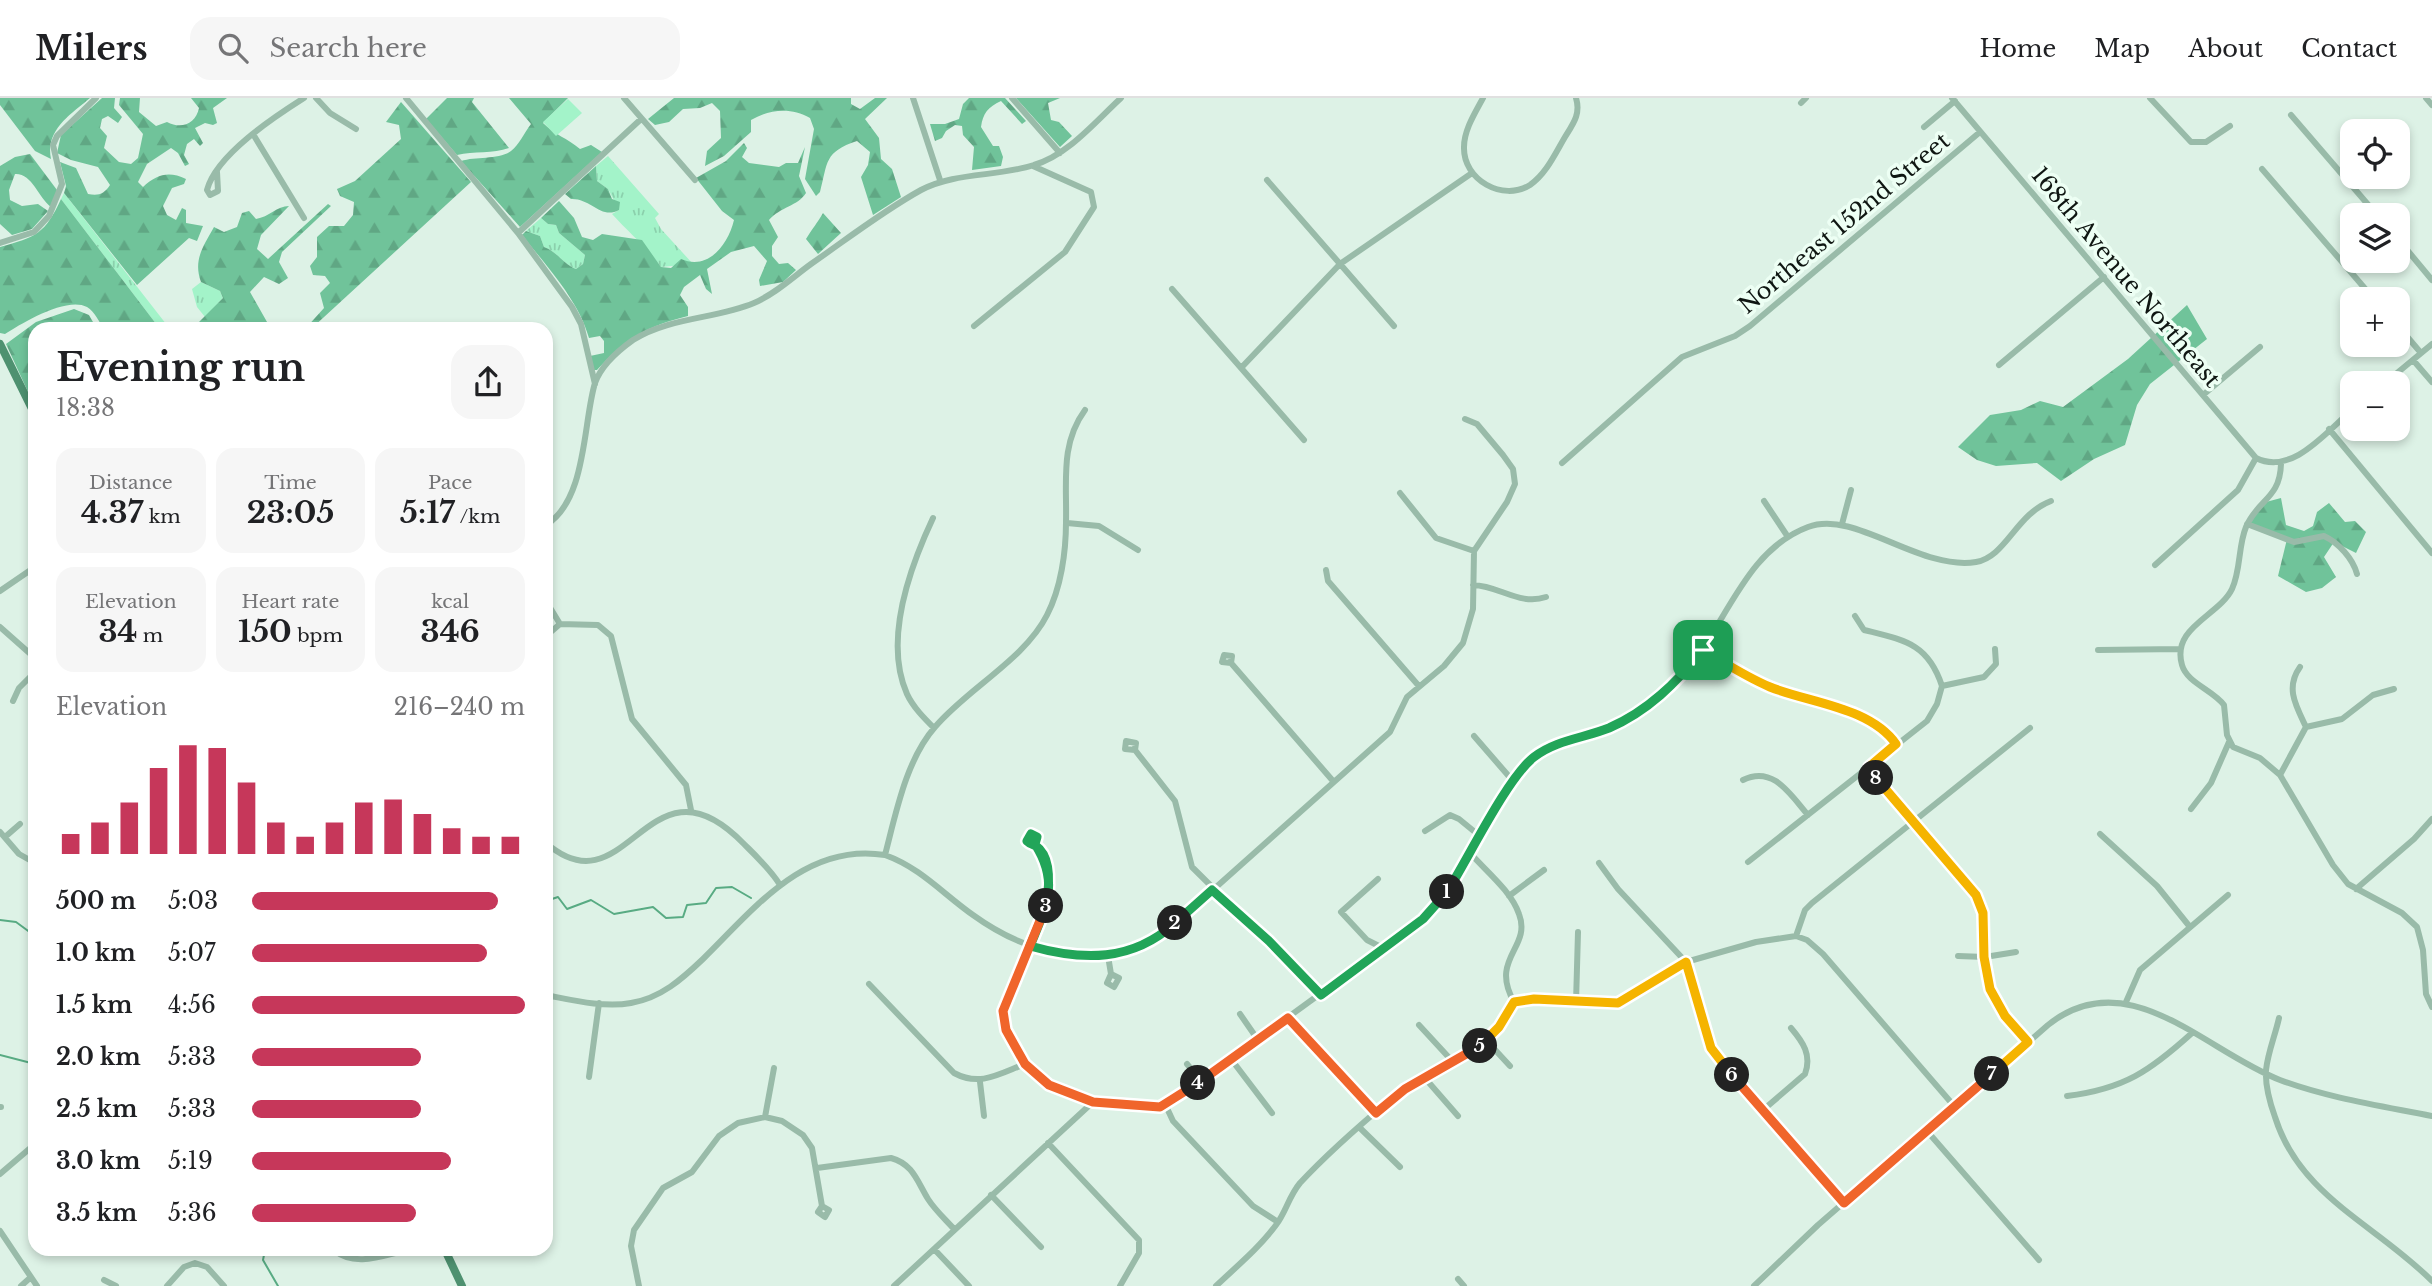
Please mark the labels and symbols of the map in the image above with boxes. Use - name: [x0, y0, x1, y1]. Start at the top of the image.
- street label: Northeast 152nd Street: [1733, 126, 1955, 319]
- street label: 168th Avenue Northeast: [2026, 161, 2227, 393]
- pin: [1673, 620, 1733, 680]
- pin: 8: [1858, 760, 1894, 796]
- pin: 1: [1430, 874, 1464, 910]
- pin: 3: [1028, 888, 1064, 924]
- pin: 2: [1158, 906, 1192, 940]
- pin: 5: [1462, 1028, 1498, 1063]
- pin: 7: [1974, 1056, 2010, 1091]
- pin: 6: [1714, 1058, 1750, 1093]
- pin: 4: [1180, 1066, 1216, 1100]

